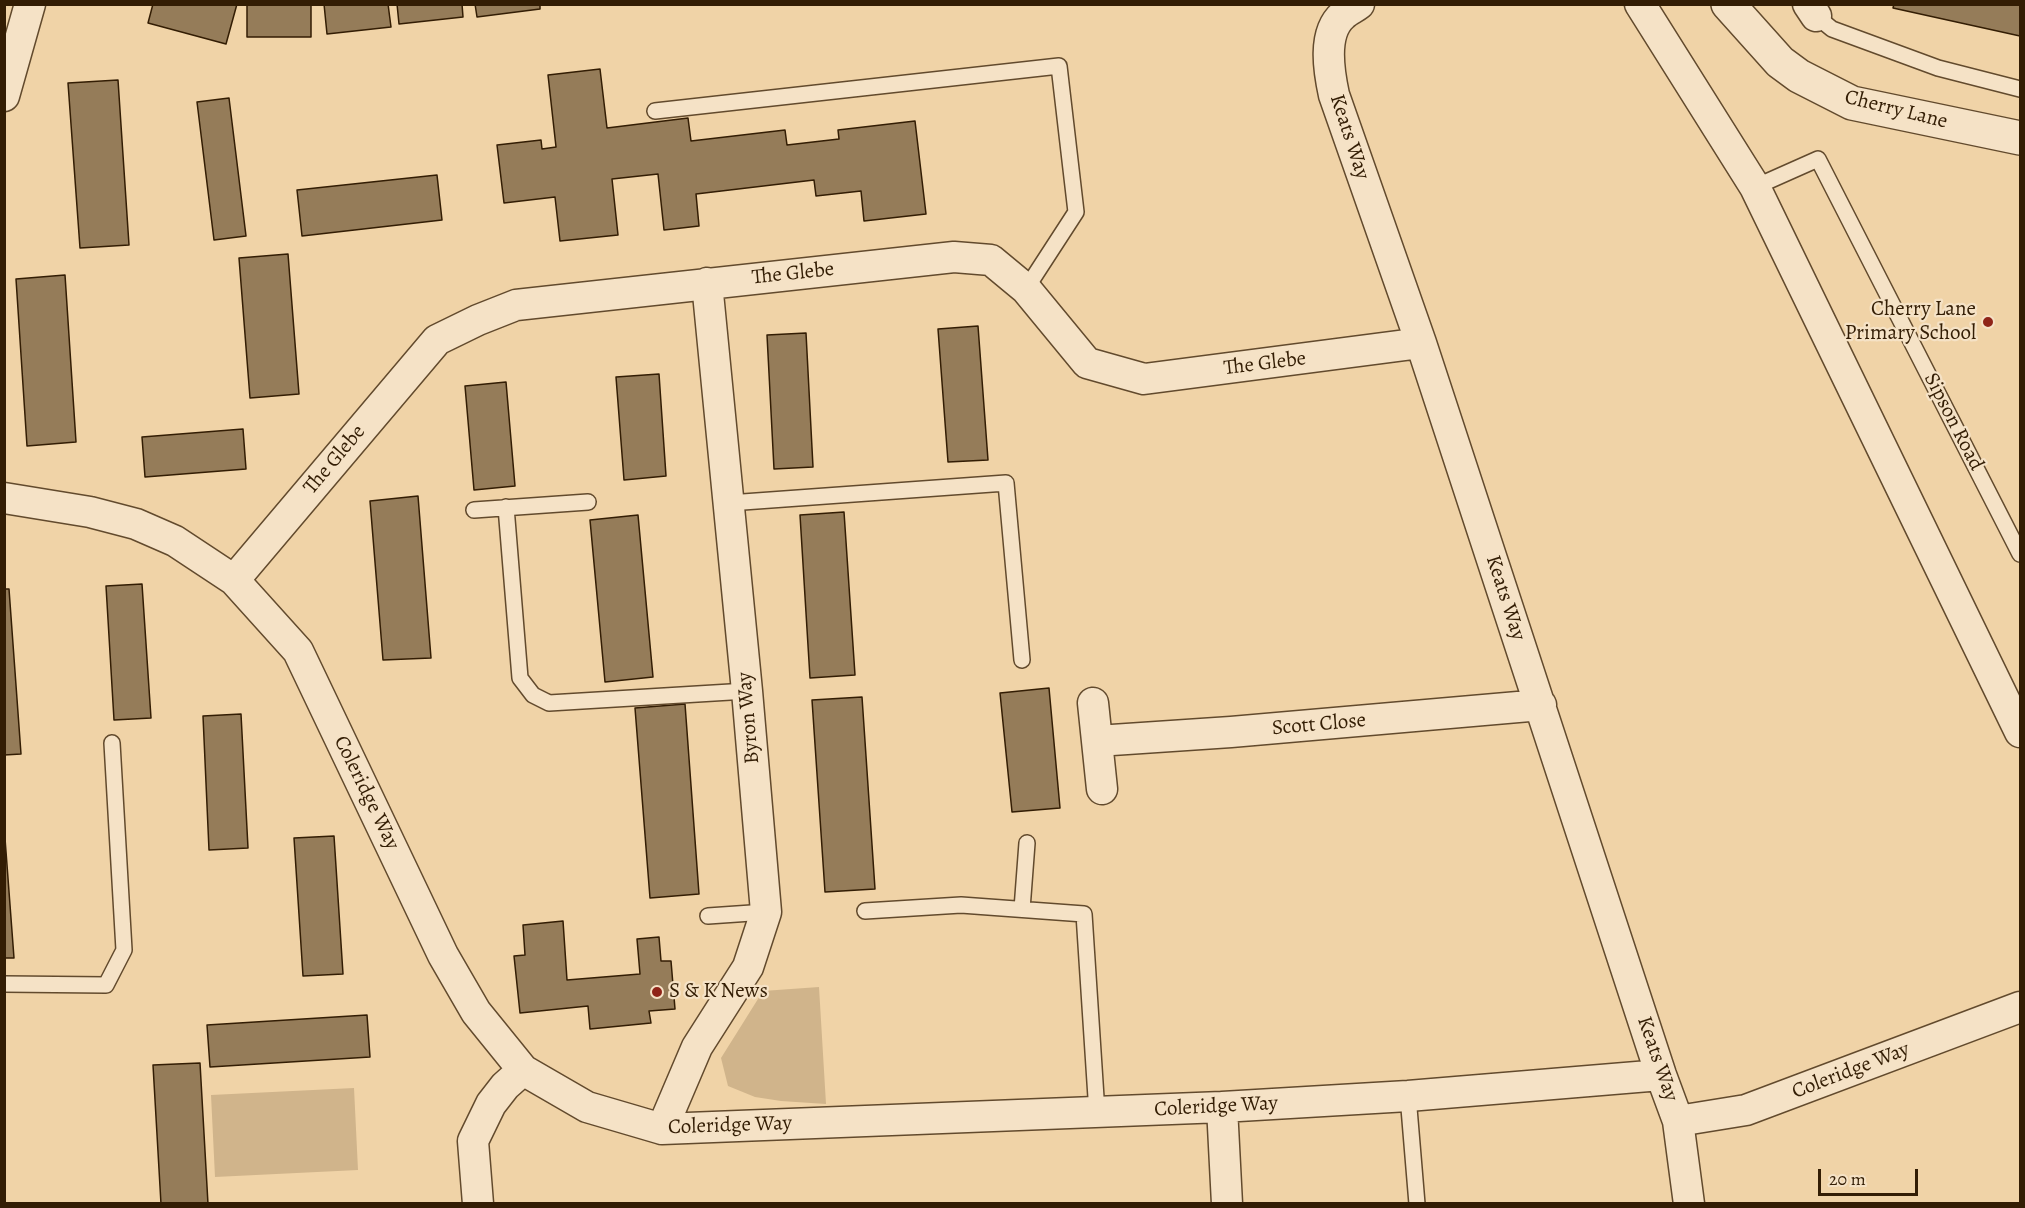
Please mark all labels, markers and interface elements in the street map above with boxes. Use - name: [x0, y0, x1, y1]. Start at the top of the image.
- street label: Cherry Lane: [1842, 85, 1950, 135]
- street label: Keats Way: [1323, 91, 1375, 183]
- street label: The Glebe: [751, 257, 835, 291]
- place label: Cherry Lane Primary School: [1845, 297, 1976, 347]
- marker: Cherry Lane Primary School: [1981, 315, 1995, 329]
- street label: The Glebe: [1222, 346, 1308, 382]
- street label: Sipson Road: [1918, 369, 1988, 475]
- street label: The Glebe: [299, 420, 371, 500]
- street label: Keats Way: [1479, 552, 1531, 644]
- street label: Byron Way: [732, 671, 766, 765]
- street label: Scott Close: [1271, 708, 1367, 742]
- street label: Coleridge Way: [328, 732, 404, 854]
- place label: S & K News: [669, 979, 768, 1005]
- marker: S & K News: [650, 985, 664, 999]
- street label: Keats Way: [1631, 1013, 1683, 1105]
- street label: Coleridge Way: [1789, 1037, 1913, 1105]
- street label: Coleridge Way: [1154, 1091, 1278, 1123]
- street label: Coleridge Way: [668, 1111, 792, 1141]
- scale bar: [1821, 1157, 1922, 1195]
- text: 20 m: [1829, 1167, 1866, 1191]

